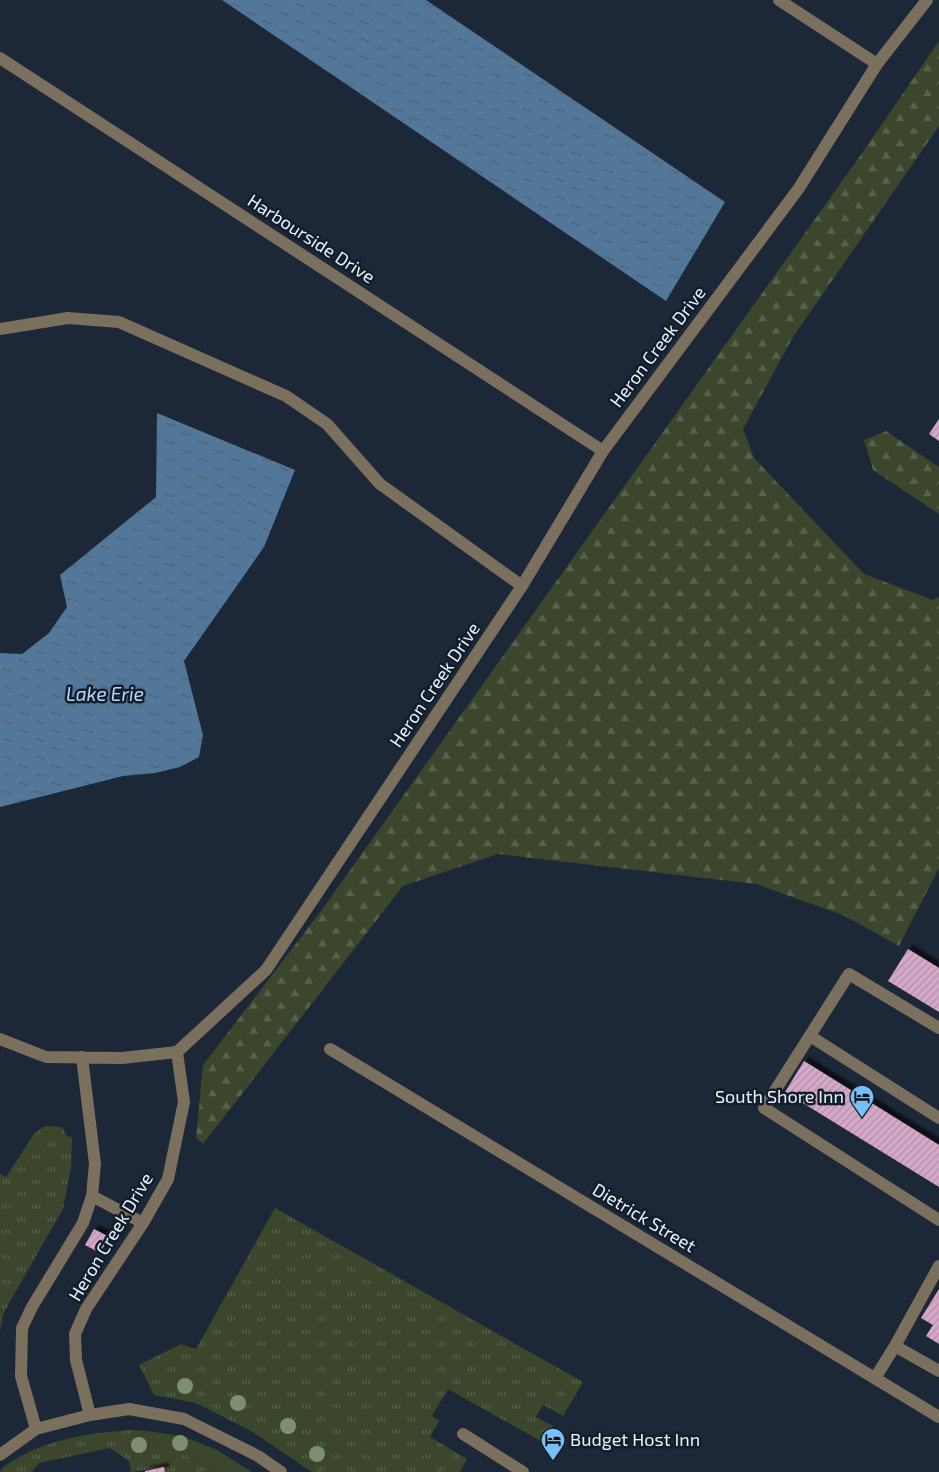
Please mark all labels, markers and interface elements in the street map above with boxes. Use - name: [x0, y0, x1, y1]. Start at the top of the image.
- street label: Harbourside Drive: [244, 189, 379, 288]
- street label: Heron Creek Drive: [605, 282, 710, 411]
- street label: Heron Creek Drive: [384, 618, 484, 751]
- water label: Lake Erie: [66, 682, 144, 705]
- hotel icon: South Shore Inn: [849, 1084, 875, 1118]
- place label: South Shore Inn: [715, 1085, 844, 1107]
- street label: Heron Creek Drive: [63, 1168, 157, 1305]
- street label: Dietrick Street: [589, 1178, 700, 1257]
- hotel icon: Budget Host Inn: [540, 1427, 566, 1461]
- place label: Budget Host Inn: [570, 1428, 700, 1450]

